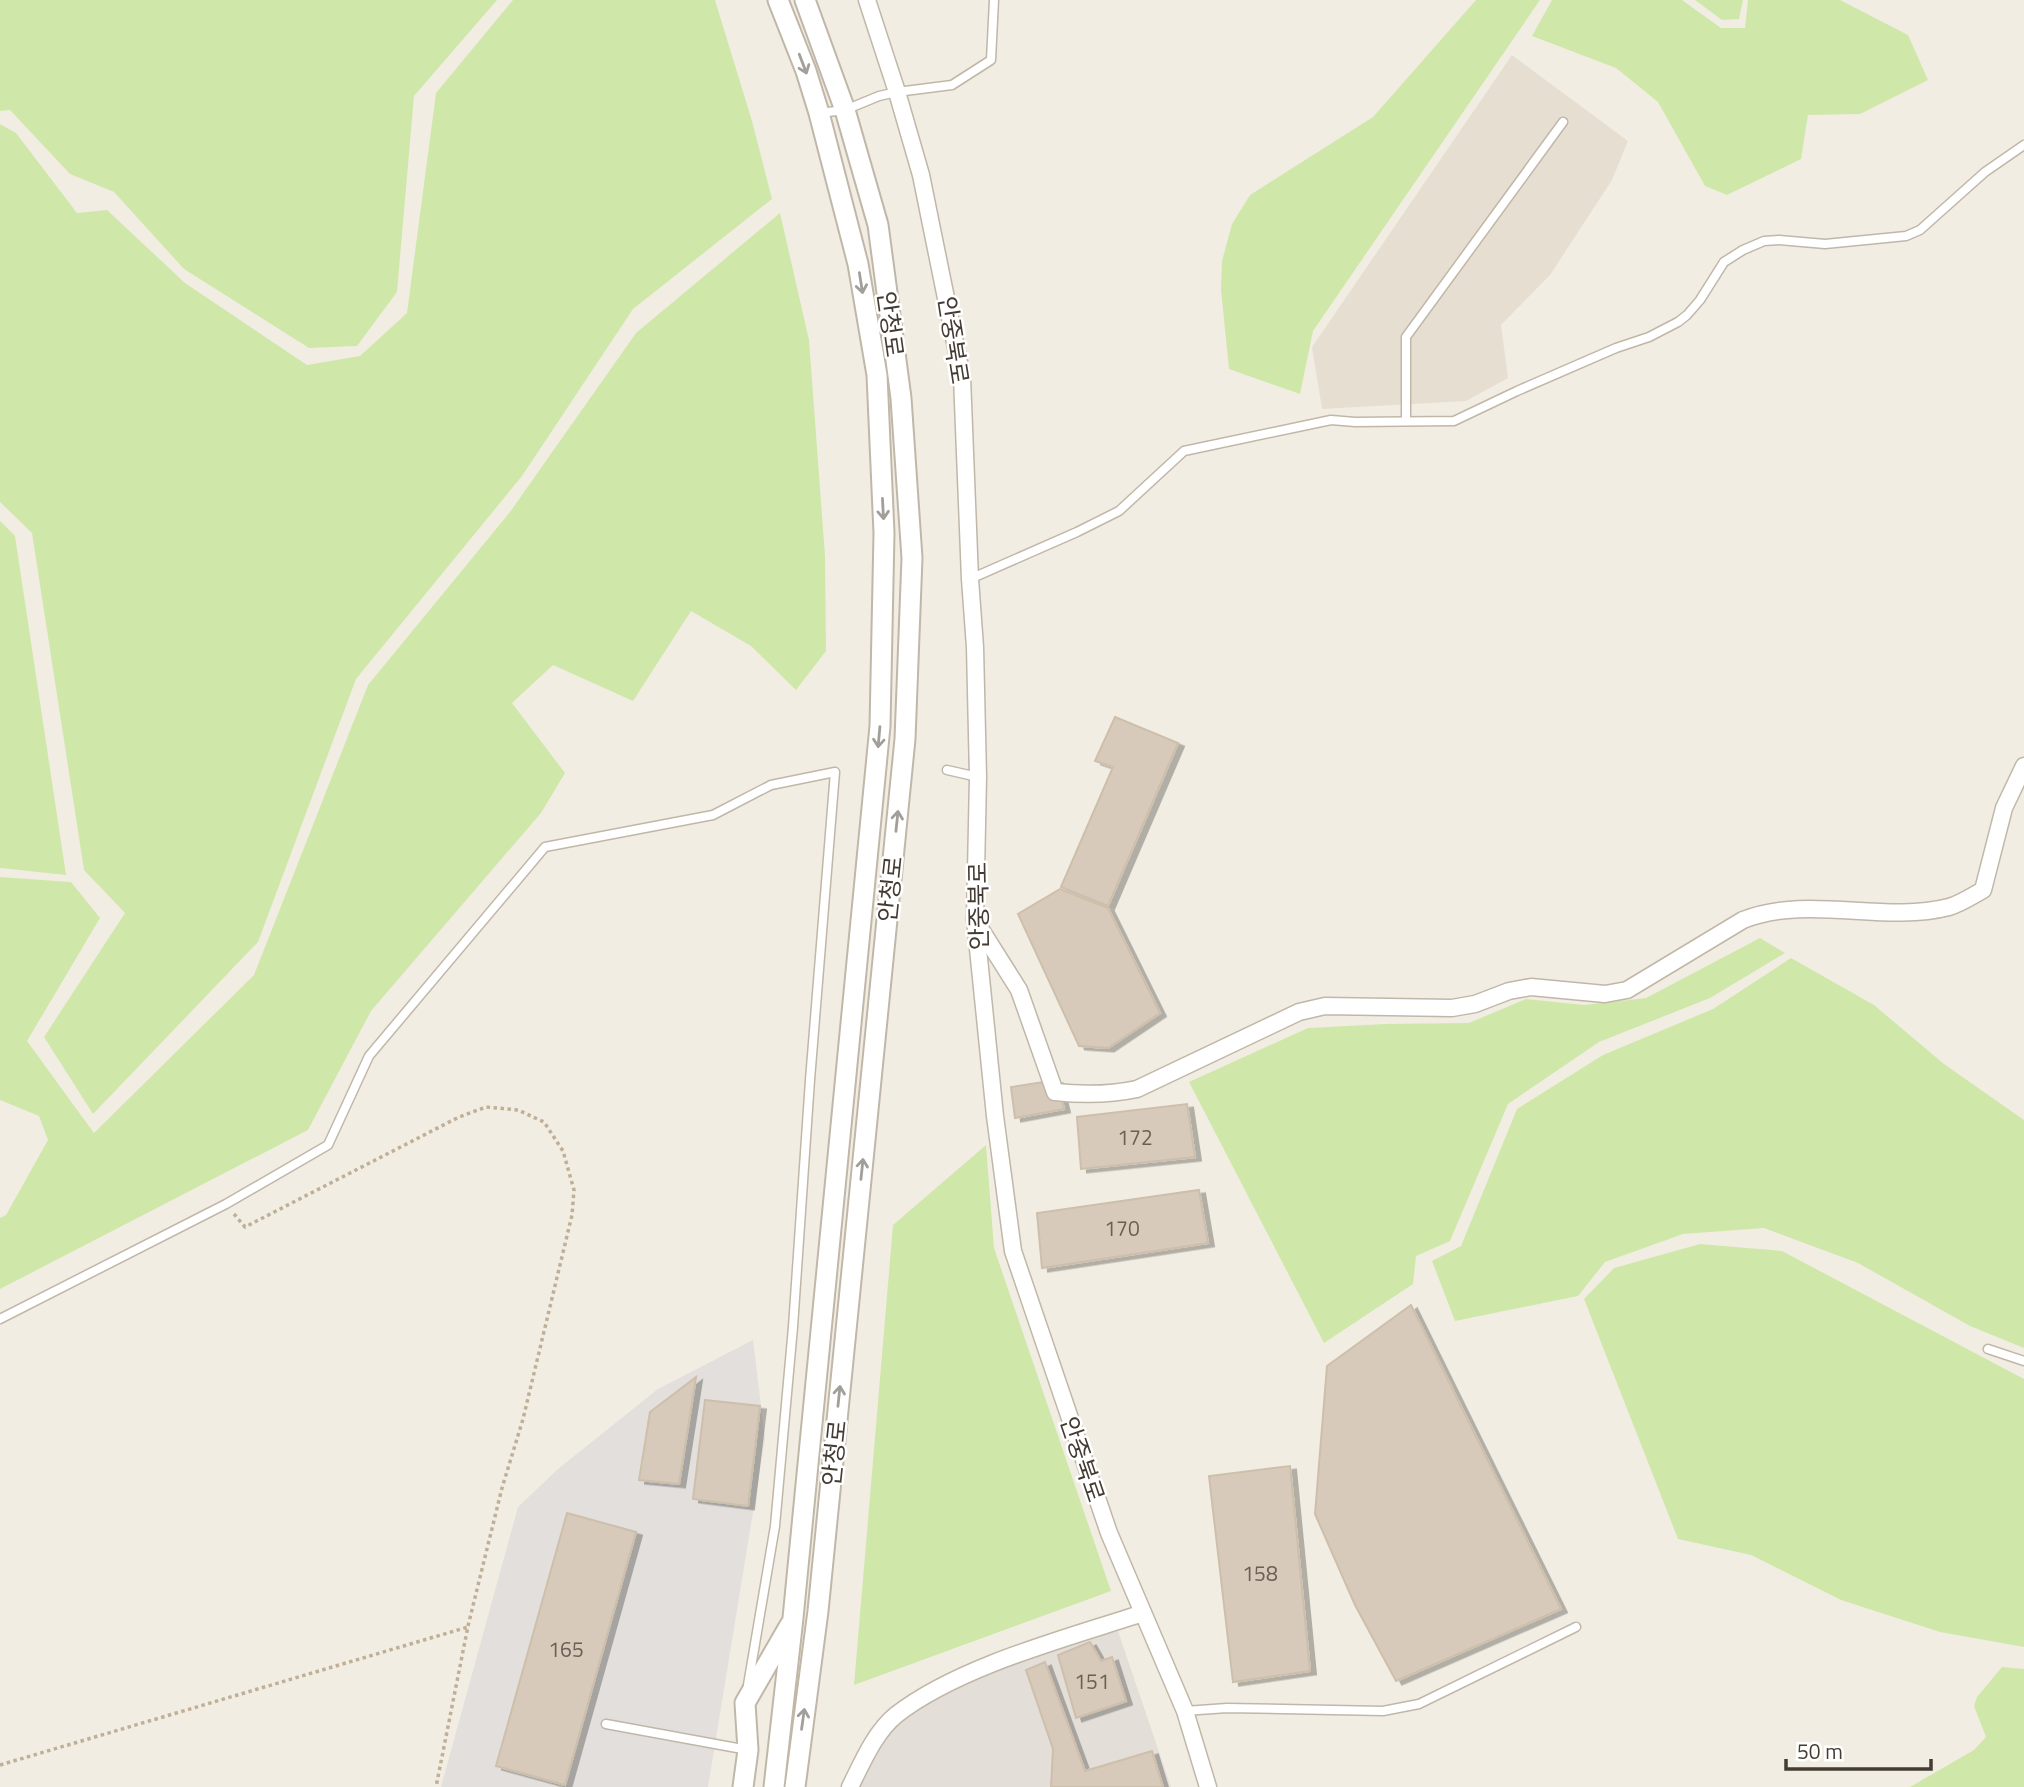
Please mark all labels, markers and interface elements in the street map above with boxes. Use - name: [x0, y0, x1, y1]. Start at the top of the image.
- one-way arrow: [798, 52, 810, 74]
- one-way arrow: [855, 271, 868, 294]
- street label: 안청로: [869, 289, 913, 359]
- street label: 안중북로: [929, 294, 979, 386]
- one-way arrow: [877, 498, 890, 520]
- one-way arrow: [873, 725, 886, 748]
- one-way arrow: [891, 810, 904, 833]
- street label: 안청로: [869, 854, 911, 924]
- street label: 안중북로: [959, 862, 997, 950]
- house number: 172: [1117, 1121, 1153, 1153]
- one-way arrow: [856, 1159, 869, 1181]
- house number: 170: [1104, 1212, 1140, 1244]
- one-way arrow: [833, 1385, 846, 1408]
- street label: 안중북로: [1052, 1411, 1114, 1507]
- street label: 안청로: [813, 1418, 855, 1488]
- house number: 158: [1242, 1557, 1278, 1589]
- house number: 165: [548, 1633, 584, 1665]
- house number: 151: [1074, 1665, 1110, 1697]
- one-way arrow: [797, 1708, 810, 1731]
- scale bar: [1786, 1728, 1931, 1772]
- text: 50 m: [1797, 1735, 1843, 1767]

